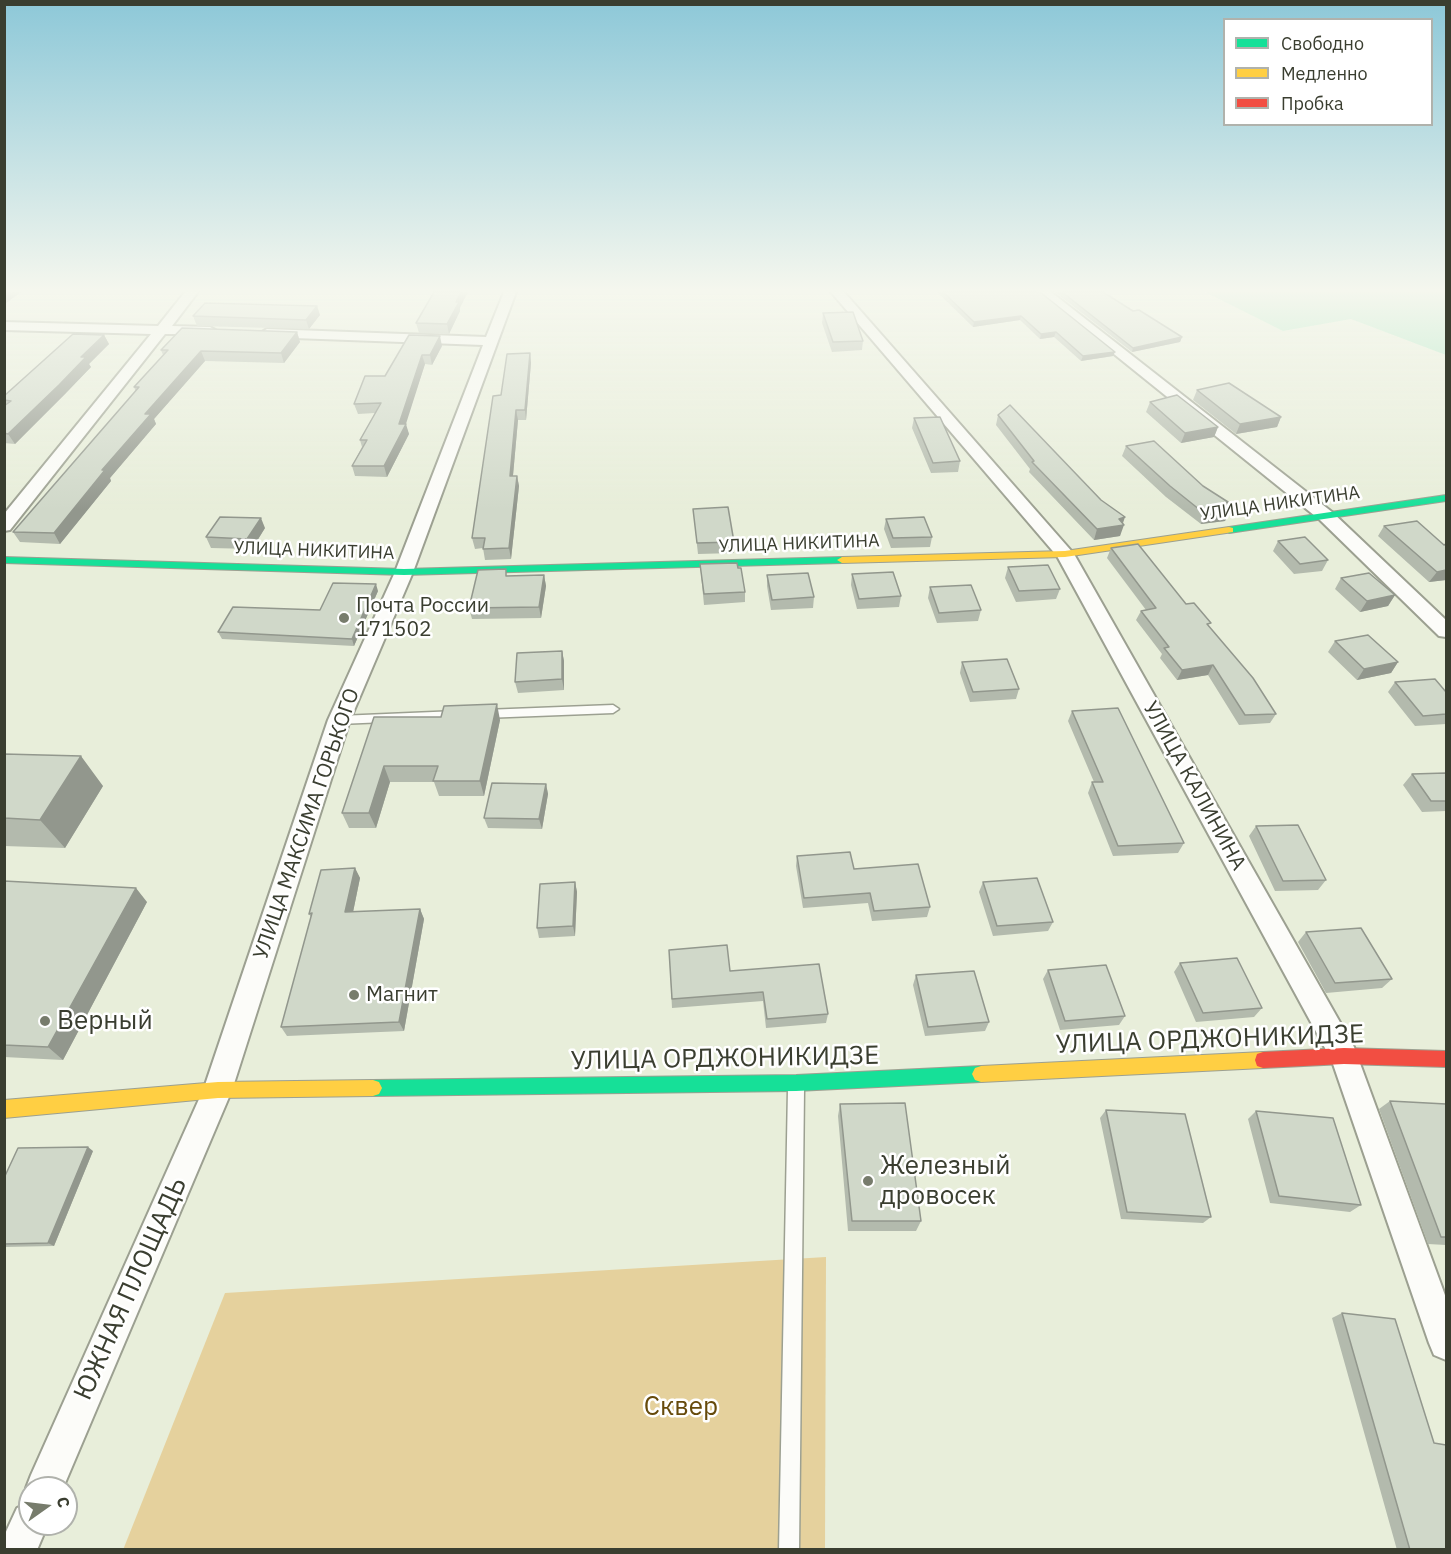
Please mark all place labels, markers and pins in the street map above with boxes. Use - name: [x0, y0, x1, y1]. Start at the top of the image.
- place label: Почта России 171502: [356, 593, 489, 643]
- marker: Почта России 171502: [337, 611, 351, 625]
- place label: Магнит: [366, 982, 438, 1008]
- marker: Магнит: [347, 988, 361, 1002]
- place label: Верный: [57, 1005, 153, 1037]
- marker: Верный: [38, 1014, 52, 1028]
- place label: Железный дровосек: [880, 1150, 1010, 1212]
- marker: Железный дровосек: [861, 1174, 875, 1188]

